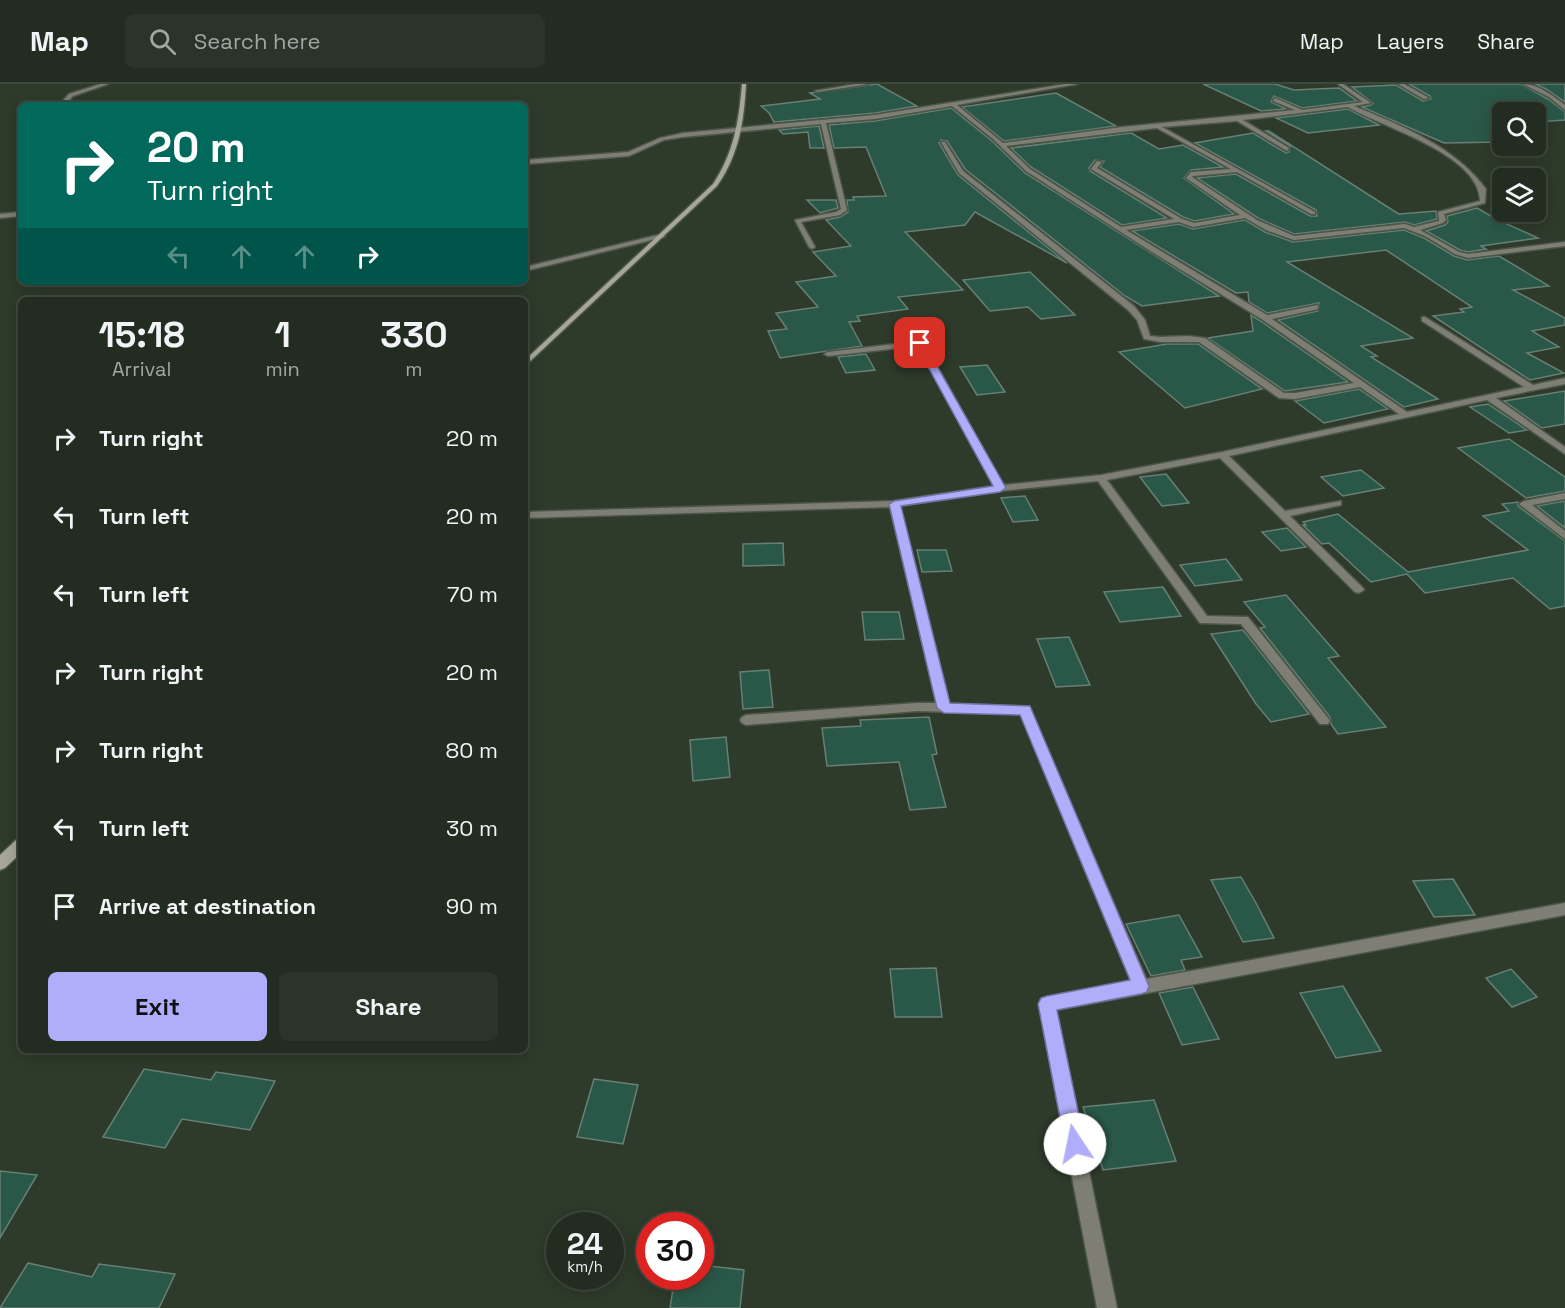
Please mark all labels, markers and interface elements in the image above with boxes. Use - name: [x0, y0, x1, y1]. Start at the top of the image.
- search box: [125, 14, 545, 68]
- text: Map: [30, 23, 89, 59]
- icon: search: [146, 25, 179, 58]
- text: Search here: [194, 27, 321, 55]
- text: Map: [1300, 28, 1344, 55]
- text: Layers: [1377, 28, 1444, 55]
- text: Share: [1477, 28, 1535, 55]
- map controls: [1492, 102, 1546, 222]
- button: search: [1492, 102, 1546, 156]
- text: 20 m: [147, 121, 246, 174]
- icon: right: [48, 126, 126, 204]
- button: layers: [1492, 168, 1546, 222]
- text: Turn right: [147, 173, 274, 208]
- icon: left: [162, 240, 195, 273]
- icon: ahead: [225, 240, 258, 273]
- icon: ahead: [288, 240, 321, 273]
- icon: right: [351, 240, 384, 273]
- text: 15:18: [99, 312, 185, 358]
- text: 1: [275, 312, 291, 358]
- text: 330: [380, 312, 447, 358]
- pin: [894, 317, 945, 368]
- icon: arrive: [903, 326, 936, 359]
- text: Arrival: [112, 356, 171, 382]
- text: min: [265, 356, 300, 382]
- text: m: [405, 356, 423, 382]
- icon: right: [48, 422, 81, 455]
- text: Turn right: [99, 424, 204, 452]
- text: 20 m: [446, 424, 498, 452]
- icon: left: [48, 500, 81, 533]
- text: Turn left: [99, 502, 189, 530]
- text: 20 m: [446, 502, 498, 530]
- icon: left: [48, 578, 81, 611]
- text: Turn left: [99, 580, 189, 608]
- text: 70 m: [447, 580, 498, 608]
- icon: right: [48, 656, 81, 689]
- text: Turn right: [99, 658, 204, 686]
- text: 20 m: [446, 658, 498, 686]
- icon: right: [48, 734, 81, 767]
- text: Turn right: [99, 736, 204, 764]
- text: 80 m: [446, 736, 498, 764]
- icon: left: [48, 812, 81, 845]
- text: Turn left: [99, 814, 189, 842]
- text: 30 m: [446, 814, 498, 842]
- icon: arrive: [48, 890, 81, 923]
- text: Arrive at destination: [99, 892, 316, 920]
- text: 90 m: [446, 892, 498, 920]
- button: Exit: [48, 972, 267, 1041]
- button: Share: [279, 972, 498, 1041]
- position arrow: [1043, 1112, 1107, 1176]
- speed limit sign: 30: [636, 1212, 714, 1290]
- text: 24: [567, 1224, 603, 1263]
- text: km/h: [567, 1257, 603, 1276]

